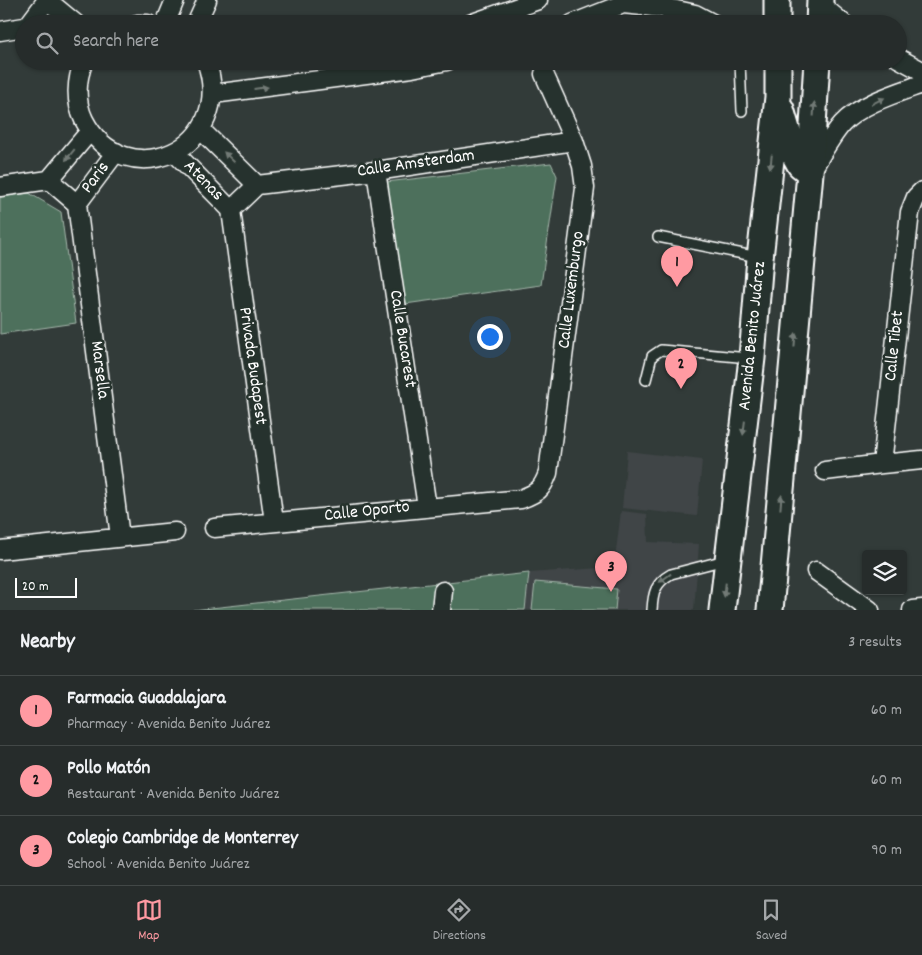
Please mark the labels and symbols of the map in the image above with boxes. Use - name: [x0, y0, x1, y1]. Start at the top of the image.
- one-way arrow: [253, 84, 269, 92]
- one-way arrow: [871, 97, 886, 105]
- one-way arrow: [810, 100, 818, 116]
- street label: Calle Amsterdam: [356, 143, 476, 185]
- one-way arrow: [64, 148, 75, 161]
- one-way arrow: [223, 151, 235, 163]
- one-way arrow: [767, 154, 775, 170]
- street label: Atenas: [177, 155, 229, 207]
- street label: Paris: [76, 157, 116, 199]
- street label: Calle Luxemburgo: [552, 230, 592, 350]
- pin: 1: [661, 246, 693, 287]
- street label: Avenida Benito Juárez: [733, 260, 773, 412]
- street label: Calle Bucarest: [382, 288, 422, 390]
- street label: Privada Budapest: [231, 305, 273, 427]
- street label: Calle Tibet: [879, 309, 911, 383]
- your location: [477, 324, 503, 350]
- one-way arrow: [792, 332, 800, 348]
- street label: Marsella: [83, 340, 115, 401]
- pin: 2: [665, 348, 697, 389]
- one-way arrow: [740, 421, 748, 437]
- one-way arrow: [777, 494, 785, 510]
- street label: Calle Oporto: [323, 495, 411, 529]
- pin: 3: [595, 551, 627, 592]
- one-way arrow: [658, 573, 672, 583]
- scale bar: [15, 575, 78, 598]
- one-way arrow: [721, 582, 729, 598]

